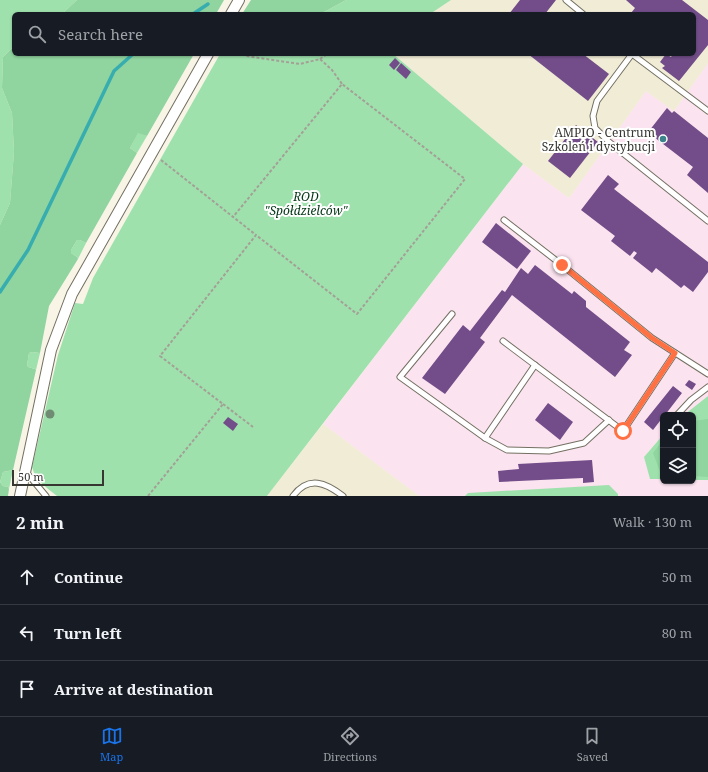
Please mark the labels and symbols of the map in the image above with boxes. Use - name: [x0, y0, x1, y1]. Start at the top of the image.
- place label: AMPIO - Centrum Szkoleń i dystybucji: [542, 124, 655, 155]
- marker: AMPIO - Centrum Szkoleń i dystybucji: [658, 134, 668, 144]
- park label: ROD "Spółdzielców": [265, 188, 349, 219]
- route end: [553, 256, 571, 274]
- route start: [614, 422, 632, 440]
- scale bar: [12, 468, 104, 487]

